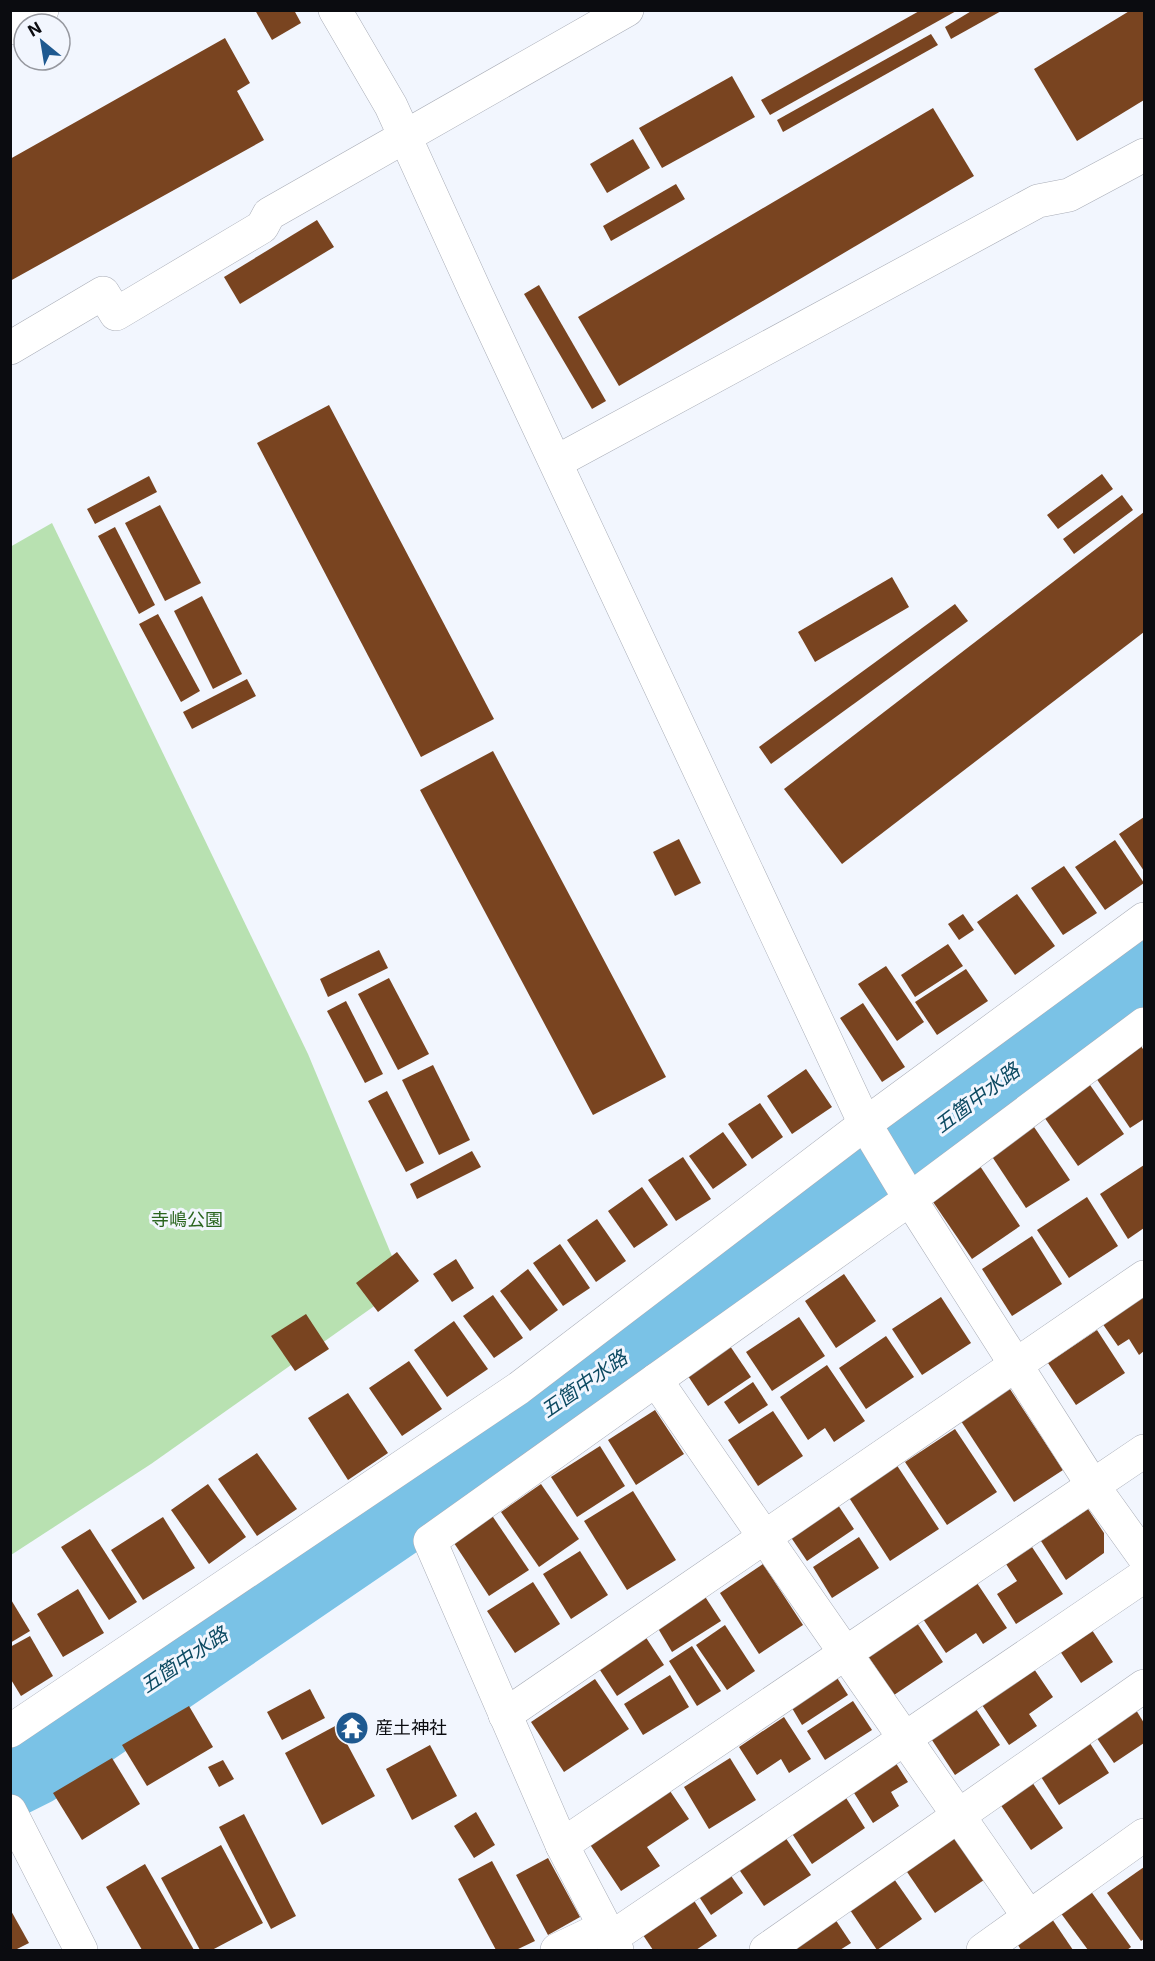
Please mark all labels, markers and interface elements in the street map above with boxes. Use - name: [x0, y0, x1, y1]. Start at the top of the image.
- north arrow: [12, 12, 72, 72]
- text: N: [24, 17, 45, 41]
- water label: 五箇中水路: [930, 1057, 1026, 1138]
- park label: 寺嶋公園: [151, 1209, 223, 1230]
- water label: 五箇中水路: [536, 1344, 633, 1423]
- water label: 五箇中水路: [136, 1621, 234, 1698]
- temple icon: 産土神社: [334, 1710, 370, 1746]
- place label: 産土神社: [375, 1717, 447, 1738]

